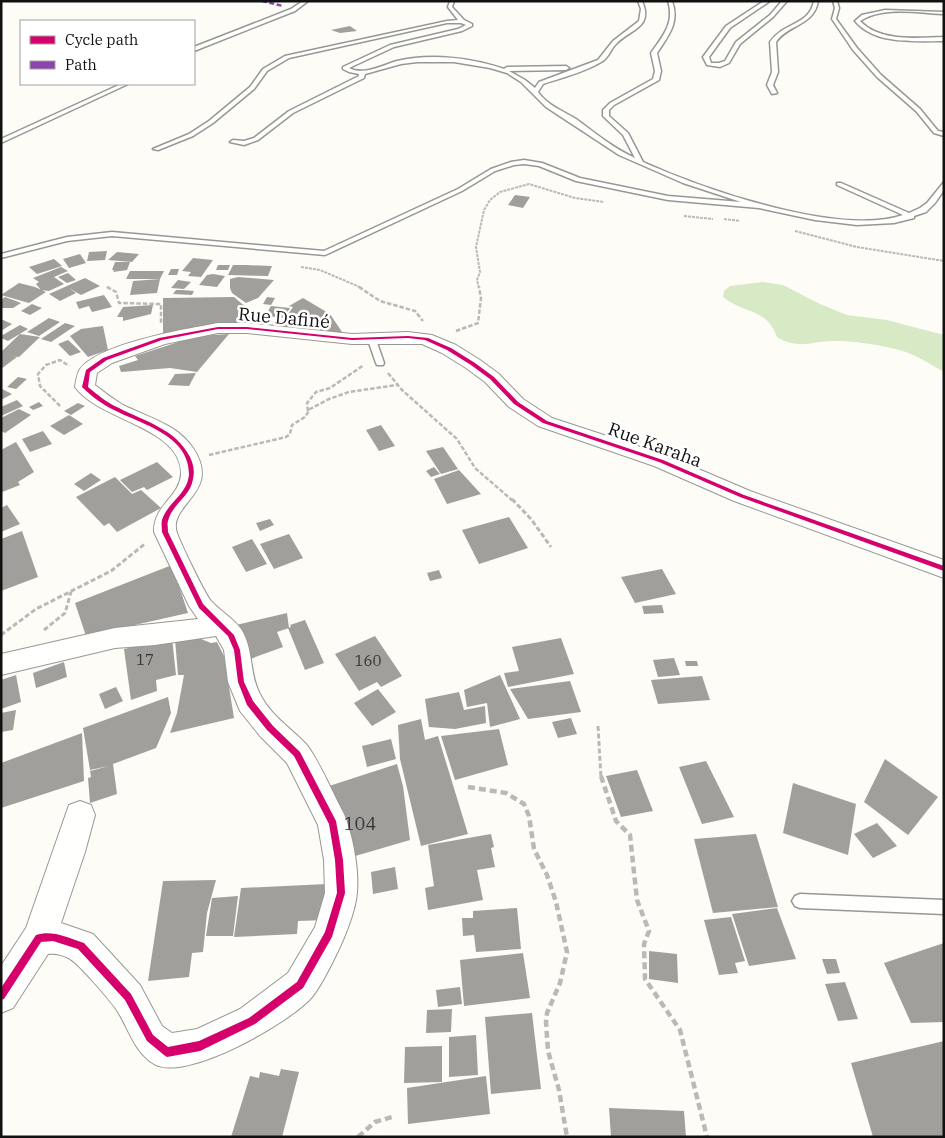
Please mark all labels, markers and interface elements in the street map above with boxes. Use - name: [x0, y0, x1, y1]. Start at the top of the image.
- legend: [20, 20, 195, 85]
- text: Cycle path: [65, 30, 138, 49]
- text: Path: [65, 55, 97, 74]
- street label: Rue Dafiné: [237, 302, 331, 333]
- street label: Rue Karaha: [605, 417, 705, 472]
- house number: 17: [136, 650, 154, 669]
- house number: 160: [354, 651, 382, 670]
- house number: 104: [344, 812, 376, 835]

